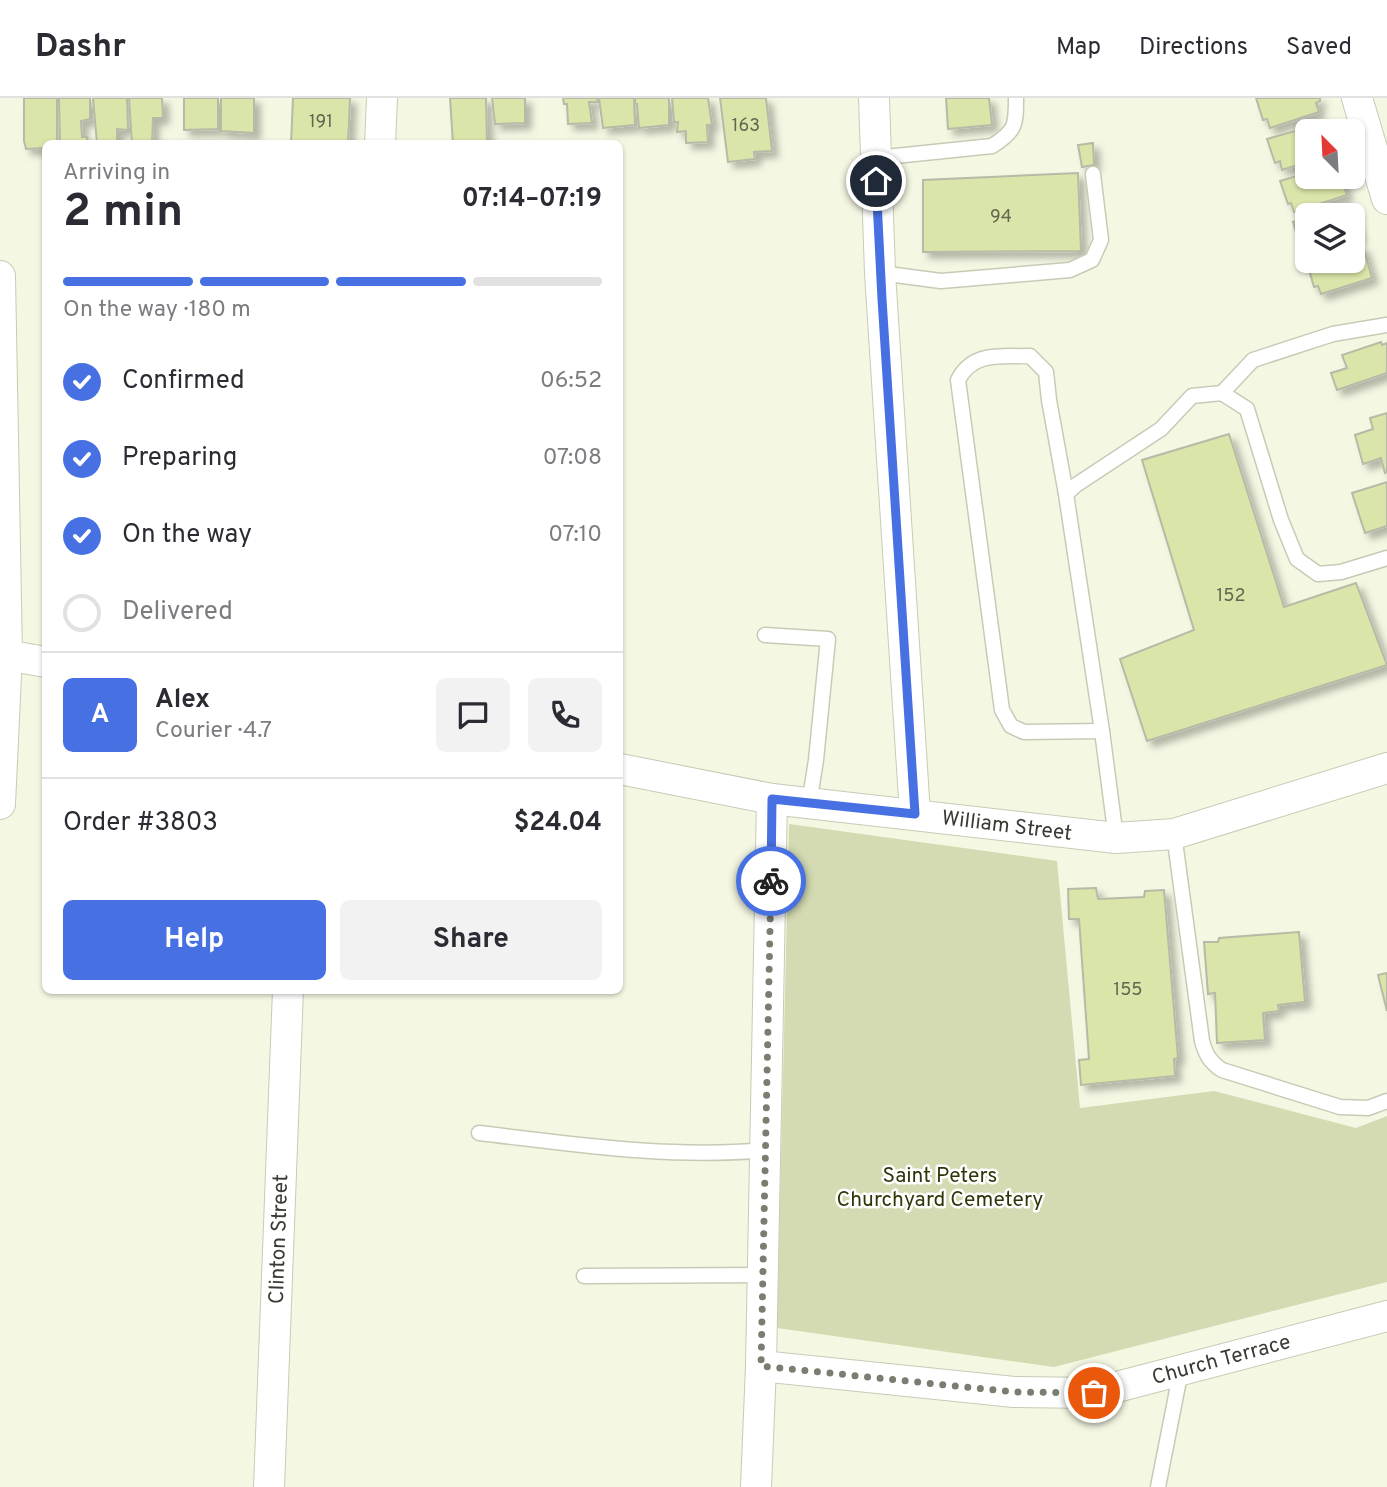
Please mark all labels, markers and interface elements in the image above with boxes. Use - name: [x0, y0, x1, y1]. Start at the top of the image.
- text: Dashr: [35, 27, 126, 69]
- text: Map: [1056, 33, 1101, 63]
- text: Directions: [1139, 33, 1248, 63]
- text: Saved: [1286, 33, 1352, 63]
- house number: 191: [309, 111, 333, 134]
- house number: 163: [732, 115, 760, 138]
- north arrow: [1295, 119, 1365, 189]
- map controls: [1295, 119, 1365, 273]
- pin: [846, 151, 906, 211]
- text: Arriving in: [63, 159, 170, 188]
- icon: home: [857, 162, 895, 200]
- text: 07:14–07:19: [462, 183, 602, 216]
- text: 2 min: [63, 184, 183, 243]
- button: layers: [1295, 203, 1365, 273]
- house number: 94: [990, 206, 1012, 229]
- text: On the way · 180 m: [63, 296, 251, 325]
- icon: check: [63, 363, 101, 401]
- text: Confirmed: [122, 365, 245, 398]
- text: 06:52: [540, 367, 602, 396]
- icon: check: [63, 440, 101, 478]
- text: Preparing: [122, 442, 237, 475]
- text: 07:08: [543, 444, 602, 473]
- icon: check: [63, 517, 101, 555]
- text: On the way: [122, 519, 252, 552]
- text: 07:10: [548, 521, 602, 550]
- house number: 152: [1217, 585, 1245, 608]
- text: Delivered: [122, 596, 233, 629]
- button: chat: [436, 678, 510, 752]
- button: phone: [528, 678, 602, 752]
- text: Alex: [155, 684, 210, 717]
- text: A: [91, 699, 109, 732]
- text: Courier · 4.7: [155, 717, 272, 746]
- street label: William Street: [940, 805, 1074, 848]
- text: Order #3803: [63, 807, 218, 840]
- text: $24.04: [514, 807, 602, 840]
- courier: [736, 846, 806, 916]
- icon: bike: [752, 862, 790, 900]
- button: Help: [63, 900, 326, 980]
- button: Share: [340, 900, 602, 980]
- house number: 155: [1113, 979, 1143, 1002]
- park label: Saint Peters Churchyard Cemetery: [837, 1163, 1043, 1214]
- street label: Clinton Street: [264, 1174, 295, 1304]
- street label: Church Terrace: [1149, 1329, 1294, 1392]
- pin: [1064, 1363, 1124, 1423]
- icon: bag: [1075, 1374, 1113, 1412]

